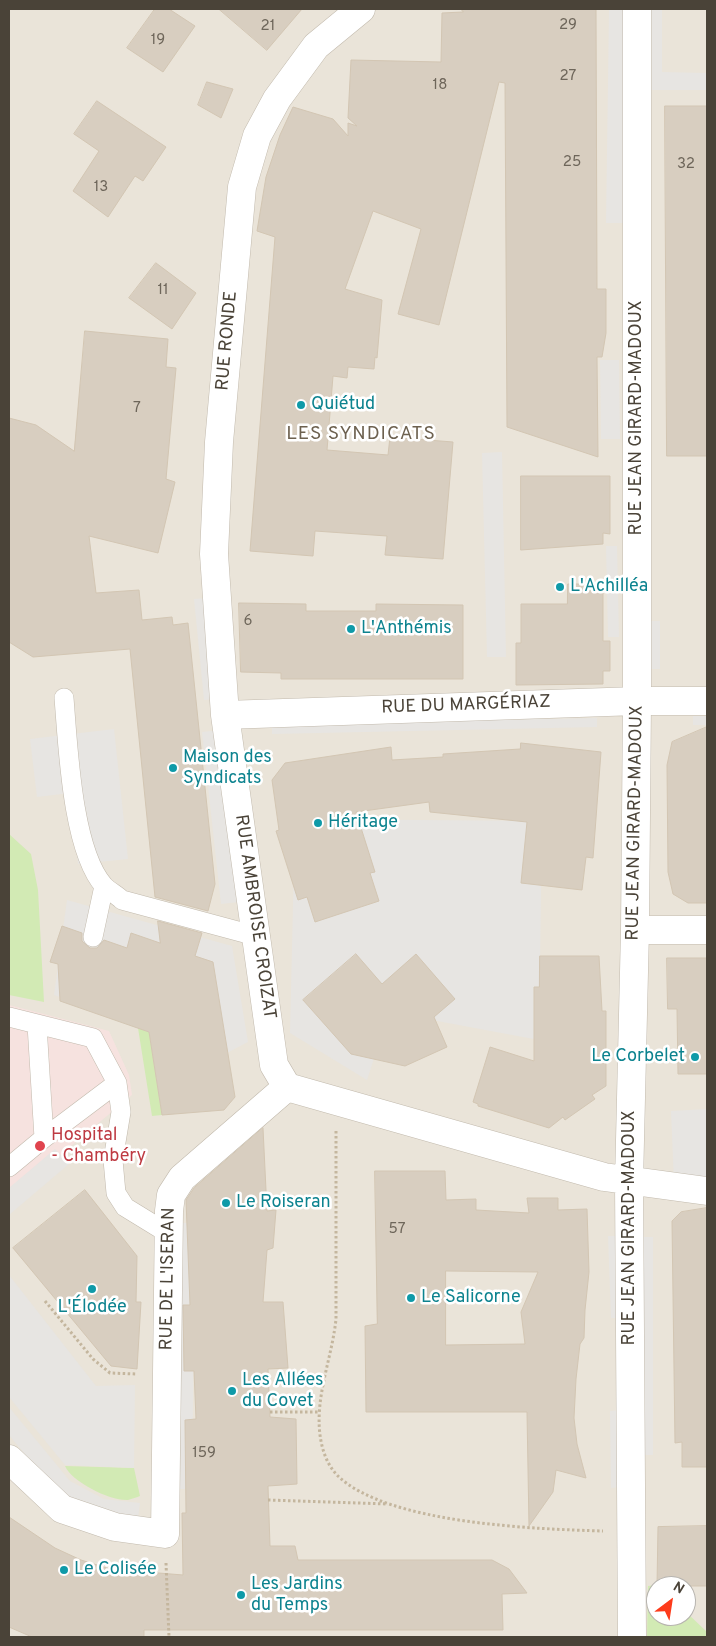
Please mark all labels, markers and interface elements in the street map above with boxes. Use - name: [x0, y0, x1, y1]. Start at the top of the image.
- house number: 29: [559, 17, 577, 35]
- house number: 21: [261, 18, 275, 36]
- house number: 19: [151, 32, 165, 50]
- house number: 27: [560, 68, 576, 86]
- house number: 18: [433, 77, 447, 95]
- house number: 25: [563, 154, 581, 172]
- house number: 32: [677, 156, 695, 174]
- house number: 13: [94, 179, 108, 197]
- house number: 11: [157, 282, 169, 300]
- street label: RUE RONDE: [213, 290, 243, 392]
- street label: RUE JEAN GIRARD-MADOUX: [626, 300, 648, 536]
- place label: Quiétud: [311, 394, 375, 416]
- marker: Quiétud: [295, 399, 307, 411]
- house number: 7: [133, 400, 141, 418]
- district label: LES SYNDICATS: [285, 424, 437, 446]
- place label: L'Achilléa: [570, 576, 648, 598]
- marker: L'Achilléa: [554, 581, 566, 593]
- house number: 6: [244, 613, 252, 631]
- place label: L'Anthémis: [361, 618, 452, 640]
- marker: L'Anthémis: [345, 623, 357, 635]
- street label: RUE DU MARGÉRIAZ: [381, 692, 551, 720]
- street label: RUE JEAN GIRARD-MADOUX: [623, 705, 649, 941]
- place label: Maison des Syndicats: [183, 747, 272, 790]
- marker: Maison des Syndicats: [167, 762, 179, 774]
- place label: Héritage: [328, 812, 398, 834]
- street label: RUE AMBROISE CROIZAT: [229, 813, 279, 1021]
- marker: Héritage: [312, 817, 324, 829]
- place label: Le Corbelet: [591, 1046, 685, 1068]
- marker: Le Corbelet: [689, 1051, 701, 1063]
- street label: RUE JEAN GIRARD-MADOUX: [619, 1110, 641, 1346]
- place label: Hospital - Chambéry: [51, 1125, 146, 1168]
- marker: Hospital - Chambéry: [33, 1139, 47, 1153]
- place label: Le Roiseran: [236, 1192, 331, 1214]
- marker: Le Roiseran: [220, 1197, 232, 1209]
- street label: RUE DE L'ISERAN: [157, 1207, 181, 1351]
- house number: 57: [389, 1221, 405, 1239]
- marker: L'Élodée: [86, 1283, 98, 1295]
- place label: Le Salicorne: [421, 1287, 521, 1309]
- marker: Le Salicorne: [405, 1292, 417, 1304]
- place label: L'Élodée: [57, 1297, 127, 1319]
- place label: Les Allées du Covet: [242, 1370, 324, 1412]
- marker: Les Allées du Covet: [226, 1385, 238, 1397]
- house number: 159: [192, 1445, 216, 1463]
- place label: Le Colisée: [74, 1559, 157, 1581]
- marker: Le Colisée: [58, 1564, 70, 1576]
- place label: Les Jardins du Temps: [251, 1574, 343, 1616]
- north arrow: [646, 1576, 696, 1626]
- text: N: [670, 1579, 687, 1598]
- marker: Les Jardins du Temps: [235, 1589, 247, 1601]

